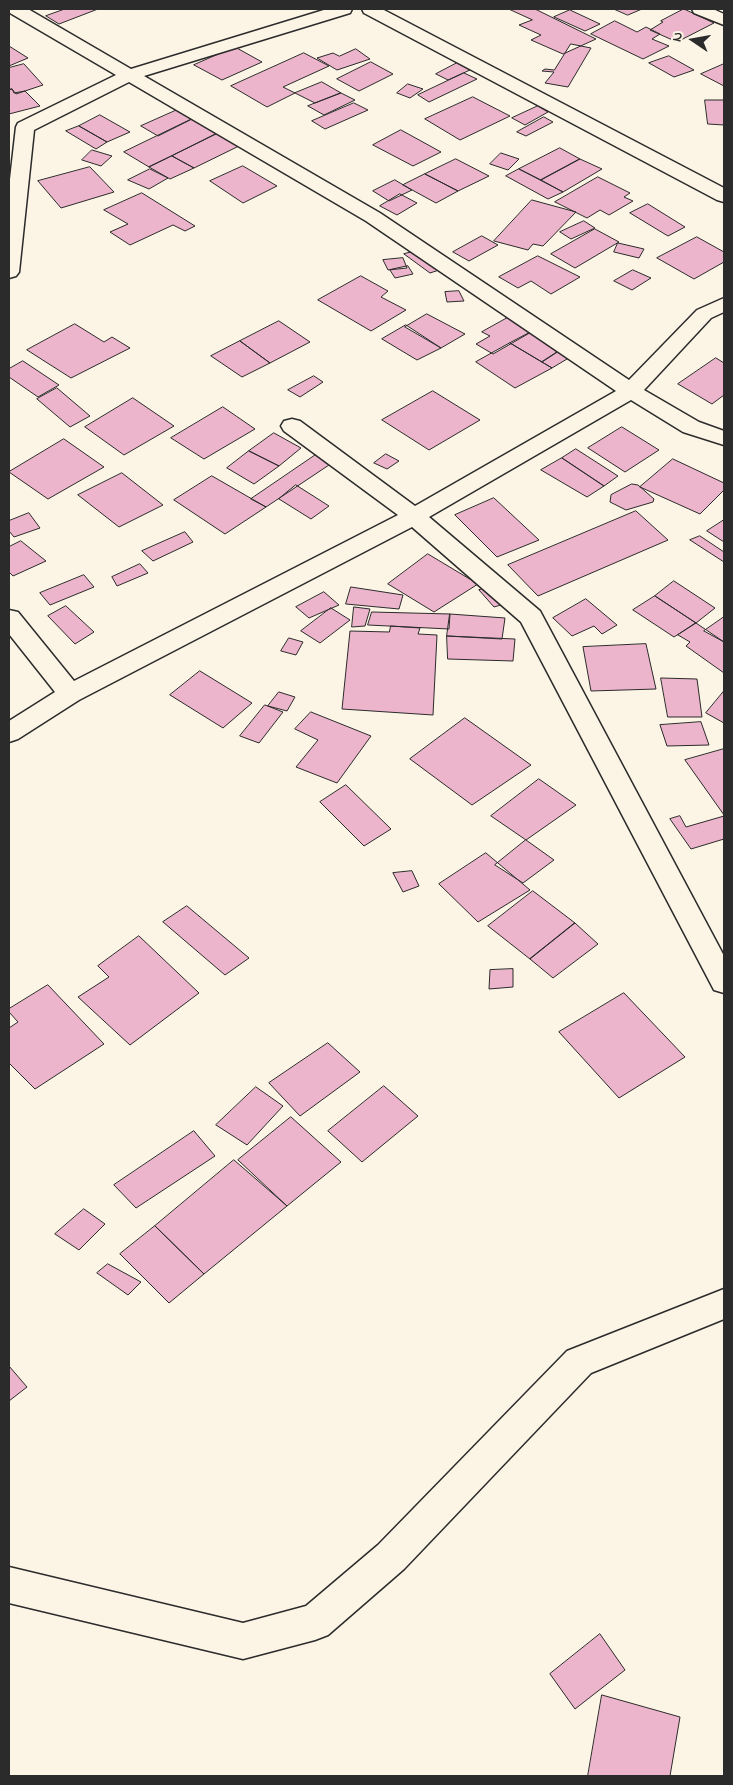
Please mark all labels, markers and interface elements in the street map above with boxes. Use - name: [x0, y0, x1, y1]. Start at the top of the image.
- north arrow: [668, 15, 718, 65]
- text: N: [667, 30, 689, 44]

